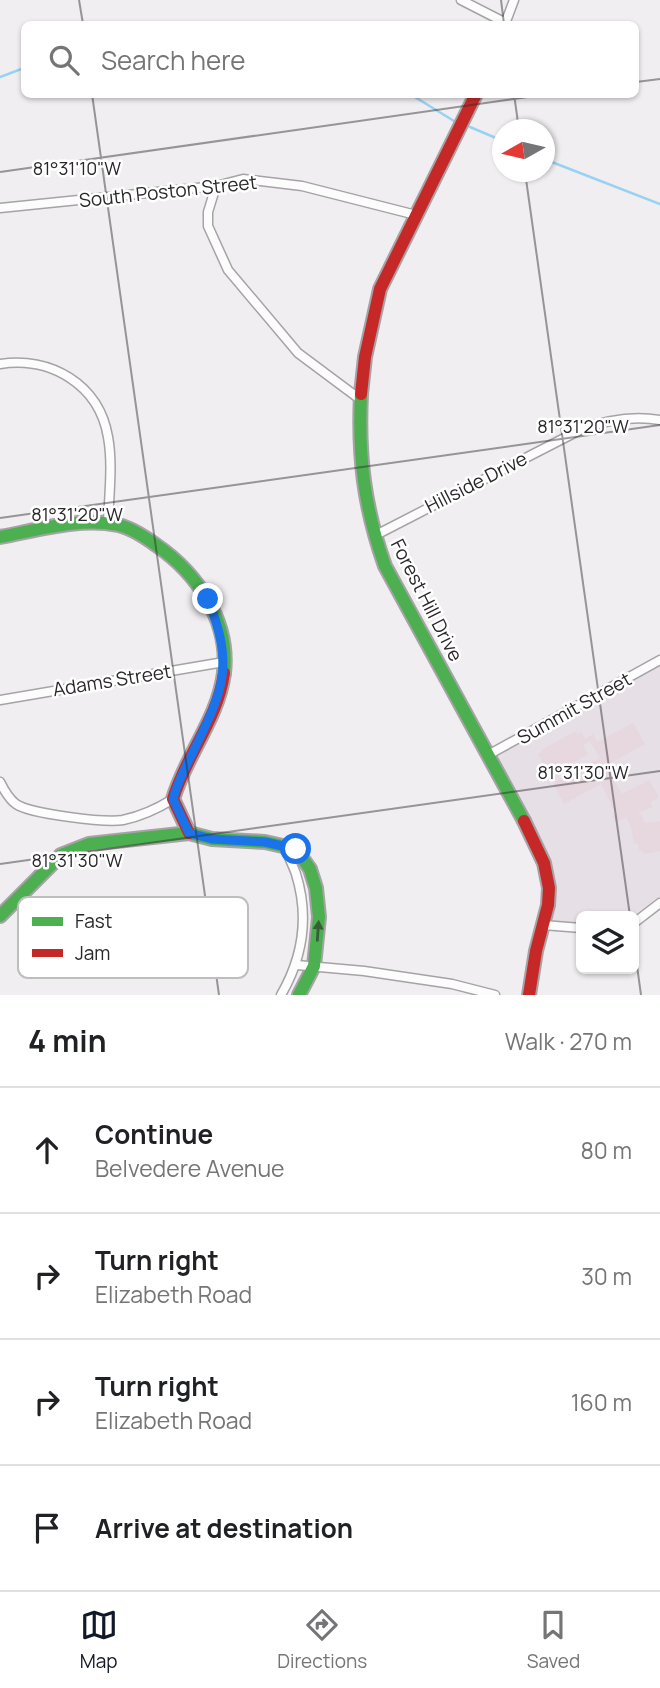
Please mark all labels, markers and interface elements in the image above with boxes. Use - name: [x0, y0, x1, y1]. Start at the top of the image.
- search box: [21, 21, 639, 98]
- icon: search: [45, 41, 83, 79]
- text: Search here: [101, 42, 246, 78]
- north arrow: [492, 119, 555, 182]
- text: 81°31'10"W: [33, 156, 121, 180]
- street label: South Poston Street: [78, 169, 258, 213]
- text: 81°31'20"W: [537, 414, 629, 438]
- street label: Hillside Drive: [421, 445, 531, 519]
- text: 81°31'20"W: [31, 502, 123, 526]
- street label: Forest Hill Drive: [385, 534, 469, 666]
- route end: [192, 583, 223, 614]
- street label: Adams Street: [51, 658, 173, 702]
- street label: Summit Street: [512, 666, 636, 750]
- text: 81°31'30"W: [537, 760, 629, 784]
- route start: [280, 833, 311, 864]
- text: 81°31'30"W: [31, 848, 123, 872]
- legend: [18, 897, 248, 978]
- text: Fast: [75, 908, 112, 934]
- map controls: [576, 911, 639, 974]
- button: layers: [576, 911, 639, 974]
- one-way arrow: [313, 919, 324, 941]
- text: Jam: [75, 940, 110, 966]
- text: 4 min: [28, 1020, 106, 1061]
- text: Walk · 270 m: [505, 1025, 632, 1057]
- text: Continue: [95, 1116, 213, 1152]
- icon: ahead: [28, 1131, 66, 1169]
- text: 80 m: [581, 1134, 632, 1166]
- text: Belvedere Avenue: [95, 1152, 285, 1184]
- text: Turn right: [95, 1242, 219, 1278]
- icon: right: [28, 1257, 66, 1295]
- text: 30 m: [581, 1260, 632, 1292]
- text: Elizabeth Road: [95, 1278, 252, 1310]
- text: Turn right: [95, 1368, 219, 1404]
- icon: right: [28, 1383, 66, 1421]
- text: 160 m: [571, 1386, 632, 1418]
- text: Elizabeth Road: [95, 1404, 252, 1436]
- icon: arrive: [28, 1509, 66, 1547]
- text: Arrive at destination: [95, 1510, 353, 1546]
- tab: Map: [80, 1606, 118, 1674]
- tab: Directions: [277, 1606, 367, 1674]
- tab: Saved: [527, 1606, 580, 1674]

